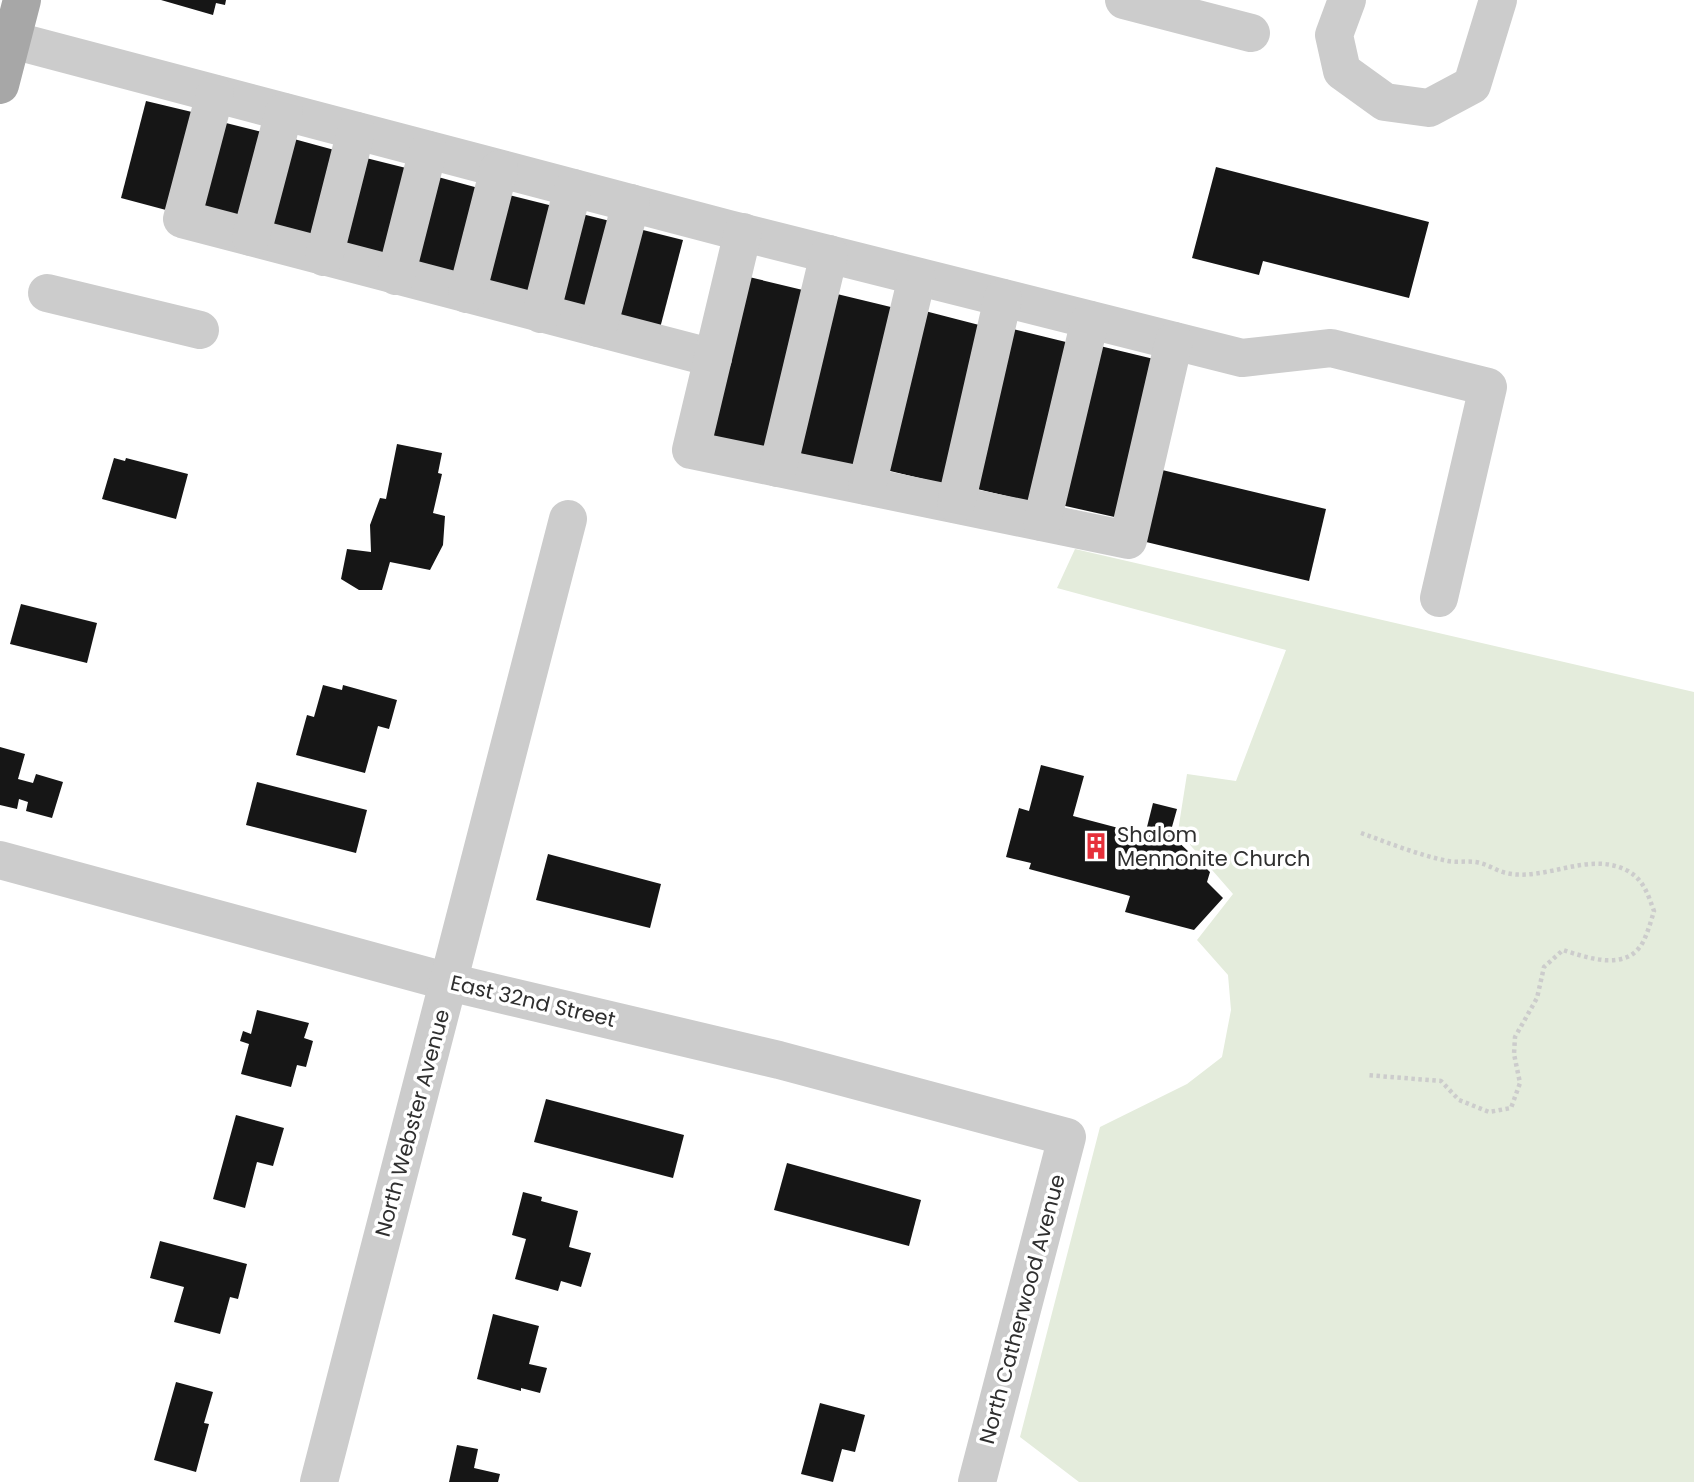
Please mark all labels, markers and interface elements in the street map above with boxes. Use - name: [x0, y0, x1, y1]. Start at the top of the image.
- place label: Shalom Mennonite Church: [1117, 820, 1310, 873]
- building icon: Shalom Mennonite Church: [1081, 831, 1111, 861]
- street label: East 32nd Street: [448, 968, 618, 1034]
- street label: North Webster Avenue: [368, 1006, 456, 1240]
- street label: North Catherwood Avenue: [972, 1171, 1072, 1447]

